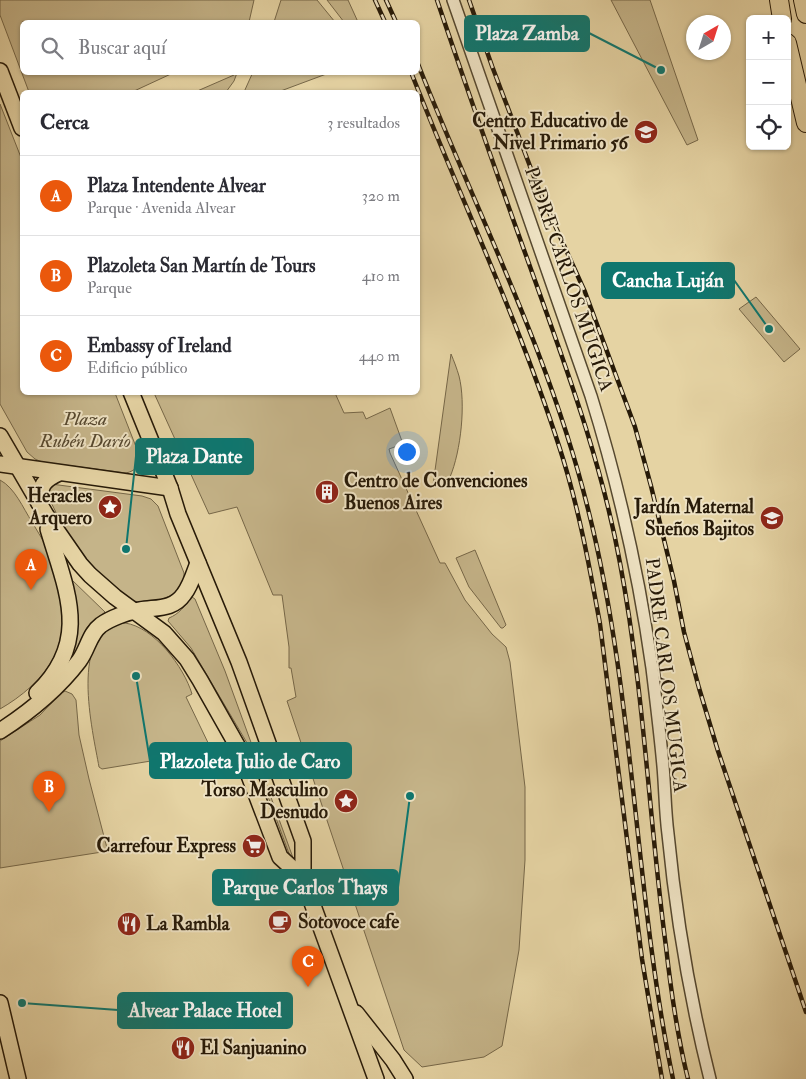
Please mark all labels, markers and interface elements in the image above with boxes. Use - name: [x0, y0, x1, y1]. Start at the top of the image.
- north arrow: [686, 15, 731, 60]
- map controls: [746, 15, 791, 150]
- button: +: [746, 15, 791, 60]
- callout: Plaza Zamba: [465, 16, 589, 51]
- search box: [20, 20, 420, 75]
- text: Plaza Zamba: [475, 21, 580, 46]
- icon: search: [38, 34, 66, 62]
- text: Buscar aquí: [78, 36, 166, 60]
- button: −: [746, 60, 791, 105]
- button: locate: [746, 105, 791, 150]
- text: Cerca: [40, 109, 89, 136]
- place label: Centro Educativo de Nivel Primario 56: [472, 109, 629, 155]
- text: 3 resultados: [327, 113, 400, 133]
- school or university icon: Centro Educativo de Nivel Primario 56: [633, 119, 659, 145]
- street label: PADRE CARLOS MUGICA: [519, 163, 619, 395]
- text: Plaza Intendente Alvear: [87, 174, 266, 198]
- text: A: [51, 186, 61, 206]
- text: 320 m: [362, 186, 400, 206]
- text: Parque · Avenida Alvear: [87, 198, 235, 218]
- text: Plazoleta San Martín de Tours: [87, 254, 316, 278]
- callout: Cancha Luján: [602, 263, 734, 298]
- text: B: [51, 266, 61, 286]
- text: 410 m: [362, 266, 400, 286]
- text: Cancha Luján: [612, 268, 725, 293]
- text: Parque: [87, 278, 132, 298]
- text: Embassy of Ireland: [87, 334, 232, 358]
- text: C: [50, 346, 62, 366]
- text: 440 m: [359, 346, 400, 366]
- text: Edificio público: [87, 358, 188, 378]
- park label: Plaza Rubén Darío: [38, 407, 131, 453]
- callout: Plaza Dante: [136, 439, 253, 474]
- your location: [394, 439, 420, 465]
- text: Plaza Dante: [146, 444, 243, 469]
- place label: Centro de Convenciones Buenos Aires: [344, 469, 528, 515]
- building icon: Centro de Convenciones Buenos Aires: [314, 479, 340, 505]
- place label: Heracles Arquero: [27, 484, 92, 531]
- place icon: Heracles Arquero: [97, 494, 123, 520]
- place label: Jardín Maternal Sueños Bajitos: [633, 495, 754, 541]
- school or university icon: Jardín Maternal Sueños Bajitos: [759, 505, 785, 531]
- pin: A: [15, 549, 47, 590]
- street label: PADRE CARLOS MUGICA: [640, 556, 692, 794]
- callout: Plazoleta Julio de Caro: [150, 743, 351, 778]
- text: Plazoleta Julio de Caro: [159, 749, 341, 774]
- pin: B: [33, 771, 65, 812]
- place label: Torso Masculino Desnudo: [201, 778, 328, 824]
- place icon: Torso Masculino Desnudo: [333, 788, 359, 814]
- supermarket icon: Carrefour Express: [241, 833, 267, 859]
- place label: Carrefour Express: [97, 834, 236, 859]
- callout: Parque Carlos Thays: [213, 870, 398, 905]
- text: Parque Carlos Thays: [222, 875, 388, 901]
- cafe icon: Sotovoce cafe: [267, 909, 293, 935]
- place label: Sotovoce cafe: [298, 910, 399, 934]
- restaurant icon: La Rambla: [116, 911, 142, 937]
- place label: La Rambla: [146, 912, 231, 936]
- pin: C: [292, 946, 324, 987]
- callout: Alvear Palace Hotel: [118, 993, 292, 1028]
- text: Alvear Palace Hotel: [127, 998, 283, 1023]
- restaurant icon: El Sanjuanino: [170, 1035, 196, 1061]
- place label: El Sanjuanino: [200, 1036, 306, 1060]

